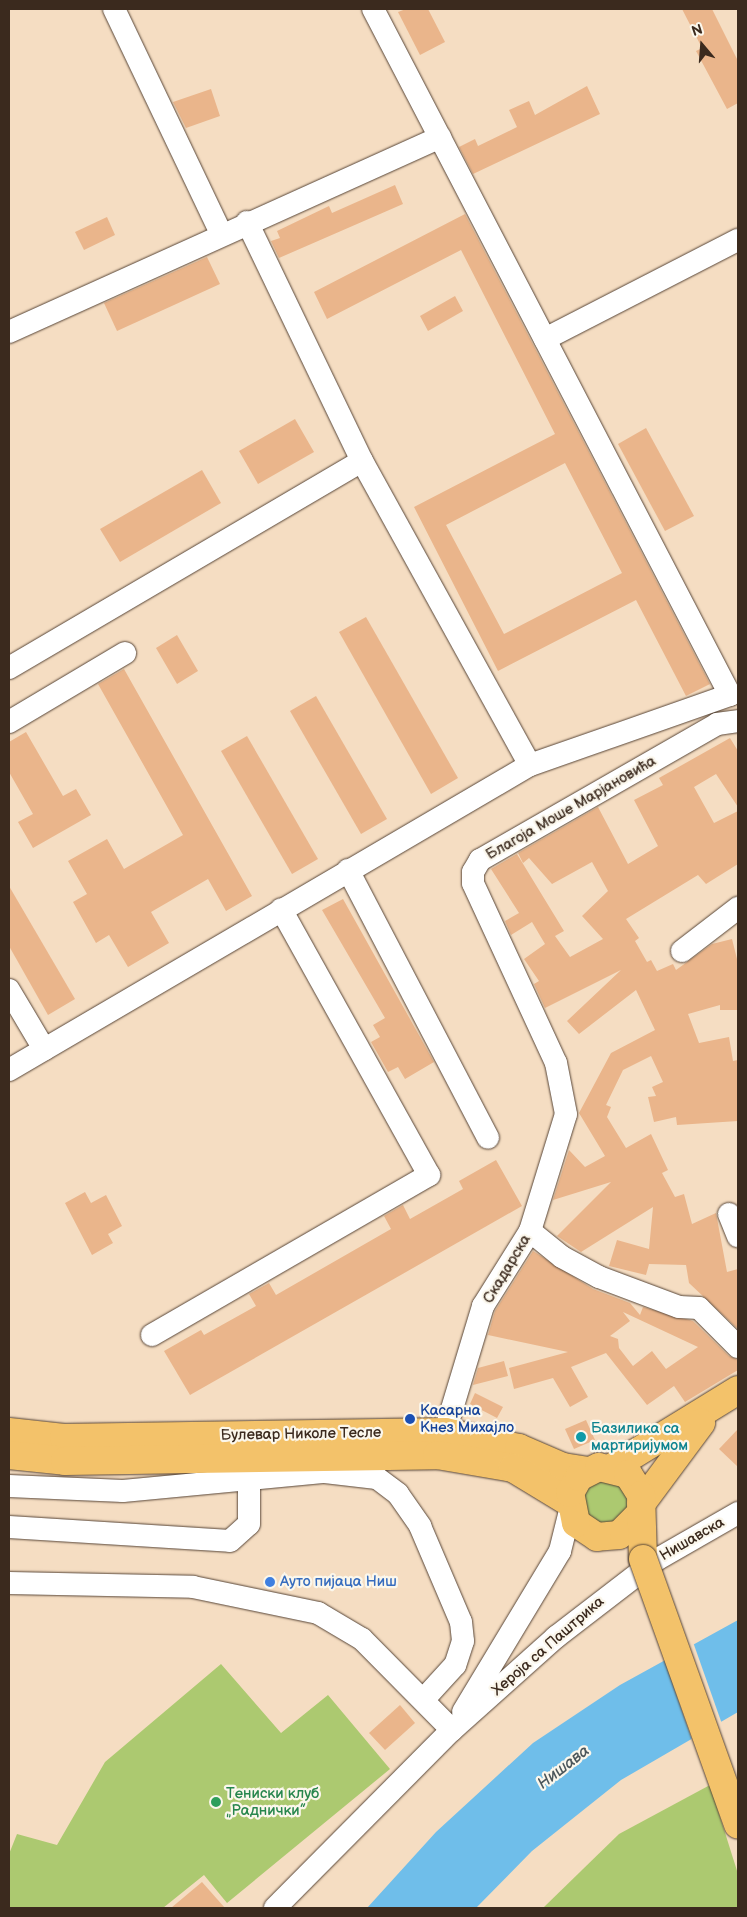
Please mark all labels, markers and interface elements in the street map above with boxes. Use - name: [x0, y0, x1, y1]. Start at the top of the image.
- north arrow: [677, 20, 727, 70]
- text: N: [690, 21, 705, 40]
- street label: Благоја Моше Марјановића: [483, 752, 659, 864]
- street label: Скадарска: [479, 1231, 535, 1307]
- place label: Касарна Кнез Михајло: [420, 1401, 514, 1436]
- marker: Касарна Кнез Михајло: [404, 1413, 416, 1425]
- place label: Базилика са мартиријумом: [591, 1419, 688, 1454]
- street label: Булевар Николе Тесле: [221, 1424, 381, 1444]
- marker: Базилика са мартиријумом: [575, 1431, 587, 1443]
- street label: Нишавска: [656, 1513, 728, 1565]
- place label: Ауто пијаца Ниш: [280, 1573, 397, 1591]
- marker: Ауто пијаца Ниш: [264, 1576, 276, 1588]
- street label: Хероја са Паштрика: [488, 1592, 608, 1700]
- water label: Нишава: [534, 1742, 594, 1794]
- place label: Тениски клуб „Раднички”: [226, 1784, 319, 1819]
- marker: Тениски клуб „Раднички”: [210, 1796, 222, 1808]

